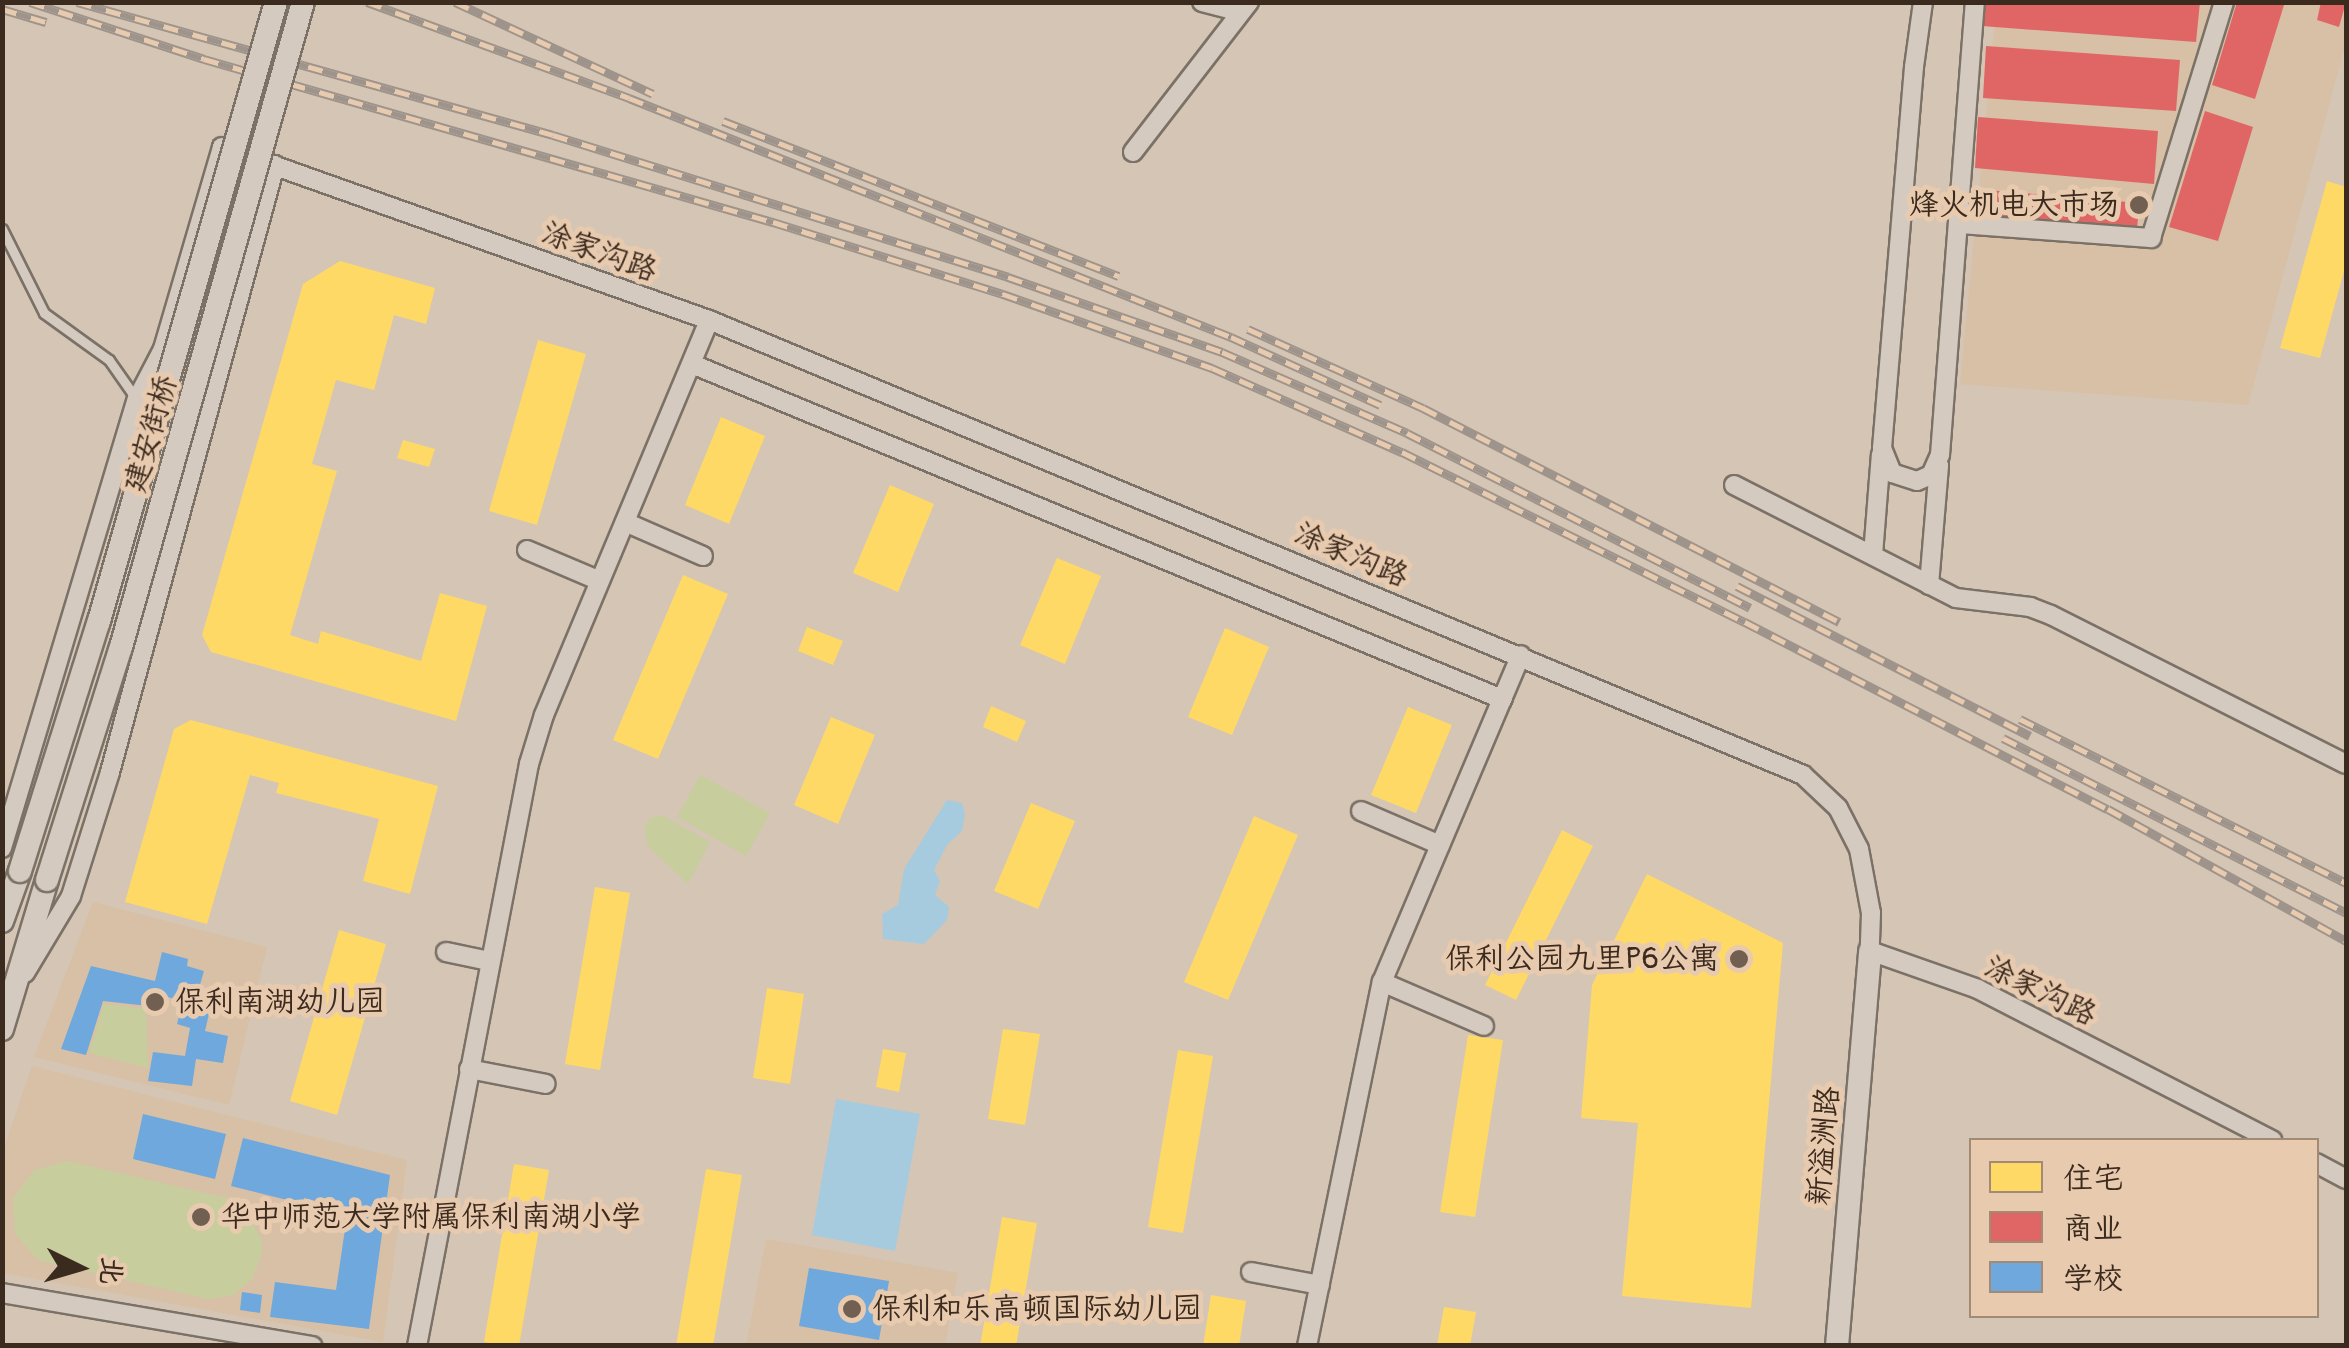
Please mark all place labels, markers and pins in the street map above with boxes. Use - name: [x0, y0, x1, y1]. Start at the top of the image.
- place label: 烽火机电大市场: [1909, 187, 2119, 223]
- marker: 烽火机电大市场: [2128, 194, 2150, 216]
- place label: 保利公园九里P6公寓: [1445, 941, 1719, 977]
- marker: 保利公园九里P6公寓: [1728, 948, 1750, 970]
- place label: 保利南湖幼儿园: [175, 984, 385, 1020]
- marker: 保利南湖幼儿园: [144, 991, 166, 1013]
- place label: 华中师范大学附属保利南湖小学: [221, 1199, 641, 1235]
- marker: 华中师范大学附属保利南湖小学: [190, 1206, 212, 1228]
- place label: 保利和乐高顿国际幼儿园: [872, 1291, 1202, 1327]
- marker: 保利和乐高顿国际幼儿园: [841, 1298, 863, 1320]

